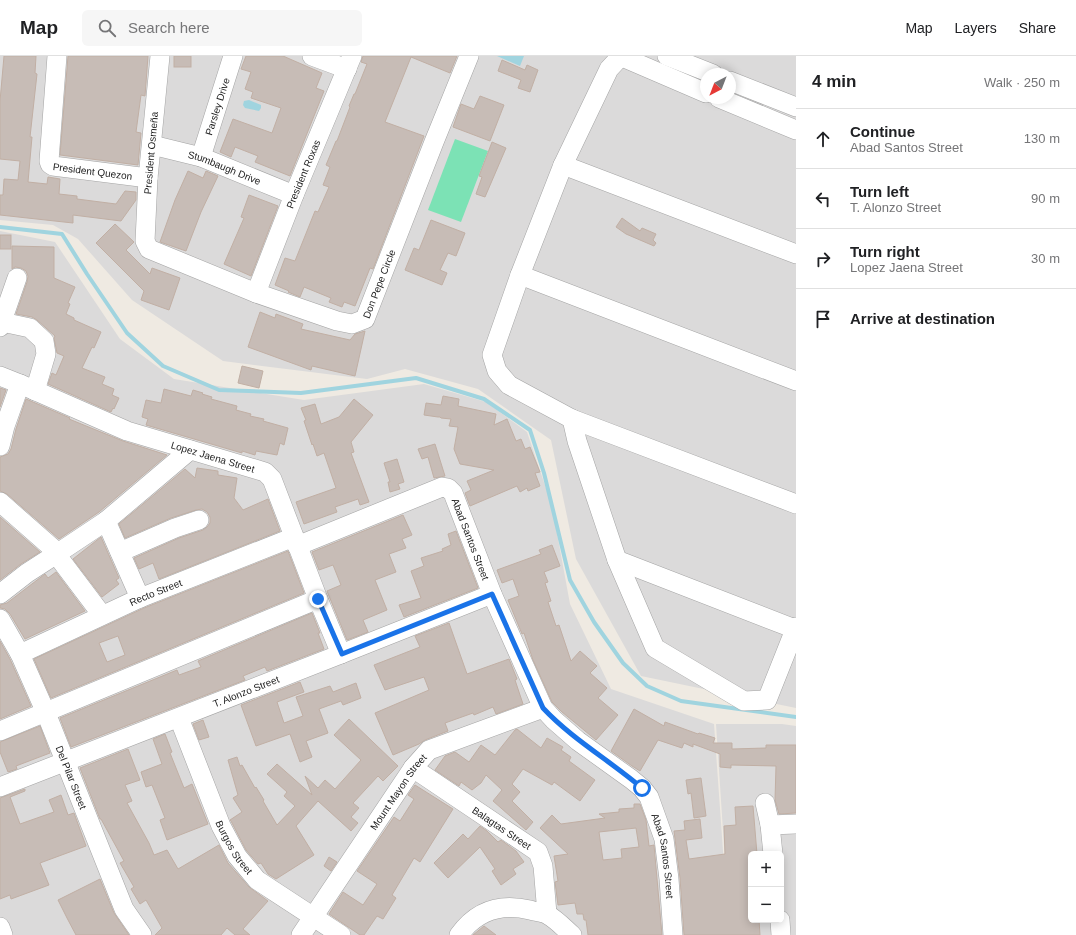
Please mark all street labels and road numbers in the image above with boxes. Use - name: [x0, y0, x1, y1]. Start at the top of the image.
- street label: Parsley Drive: [203, 76, 231, 137]
- street label: President Osmeña: [142, 111, 160, 195]
- street label: President Roxas: [284, 138, 322, 210]
- street label: Stumbaugh Drive: [187, 149, 263, 187]
- street label: President Quezon: [52, 161, 133, 181]
- street label: Don Pepe Circle: [360, 247, 397, 320]
- street label: Lopez Jaena Street: [170, 439, 256, 474]
- street label: Abad Santos Street: [450, 497, 492, 582]
- street label: Recto Street: [127, 576, 183, 608]
- street label: T. Alonzo Street: [211, 673, 281, 709]
- street label: Del Pilar Street: [54, 744, 89, 811]
- street label: Mount Mayon Street: [368, 751, 429, 832]
- street label: Balagtas Street: [470, 804, 533, 851]
- street label: Abad Santos Street: [650, 812, 676, 899]
- street label: Burgos Street: [214, 819, 255, 876]

